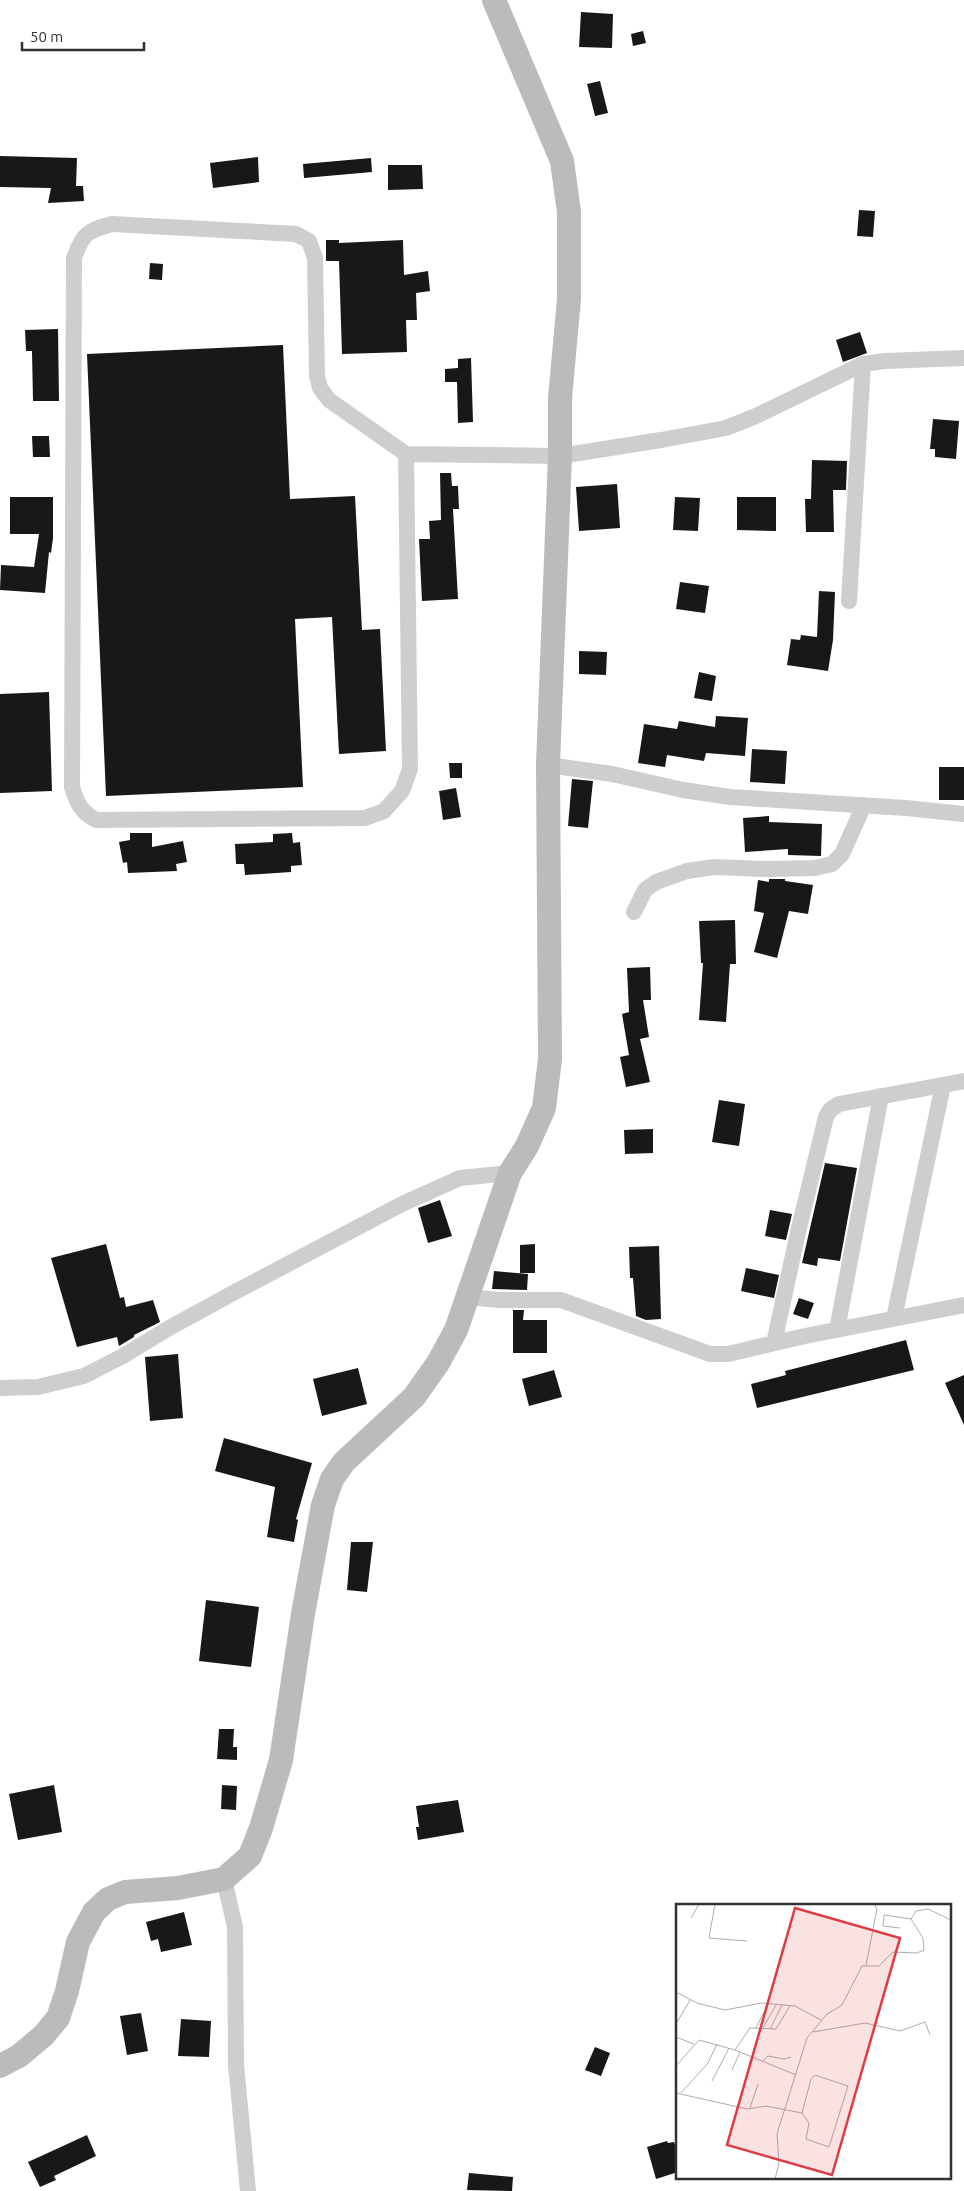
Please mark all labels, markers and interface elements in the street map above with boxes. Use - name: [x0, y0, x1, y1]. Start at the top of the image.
- scale bar: [22, 20, 145, 52]
- text: 50 m: [30, 28, 63, 45]
- inset map: [676, 1904, 952, 2178]

